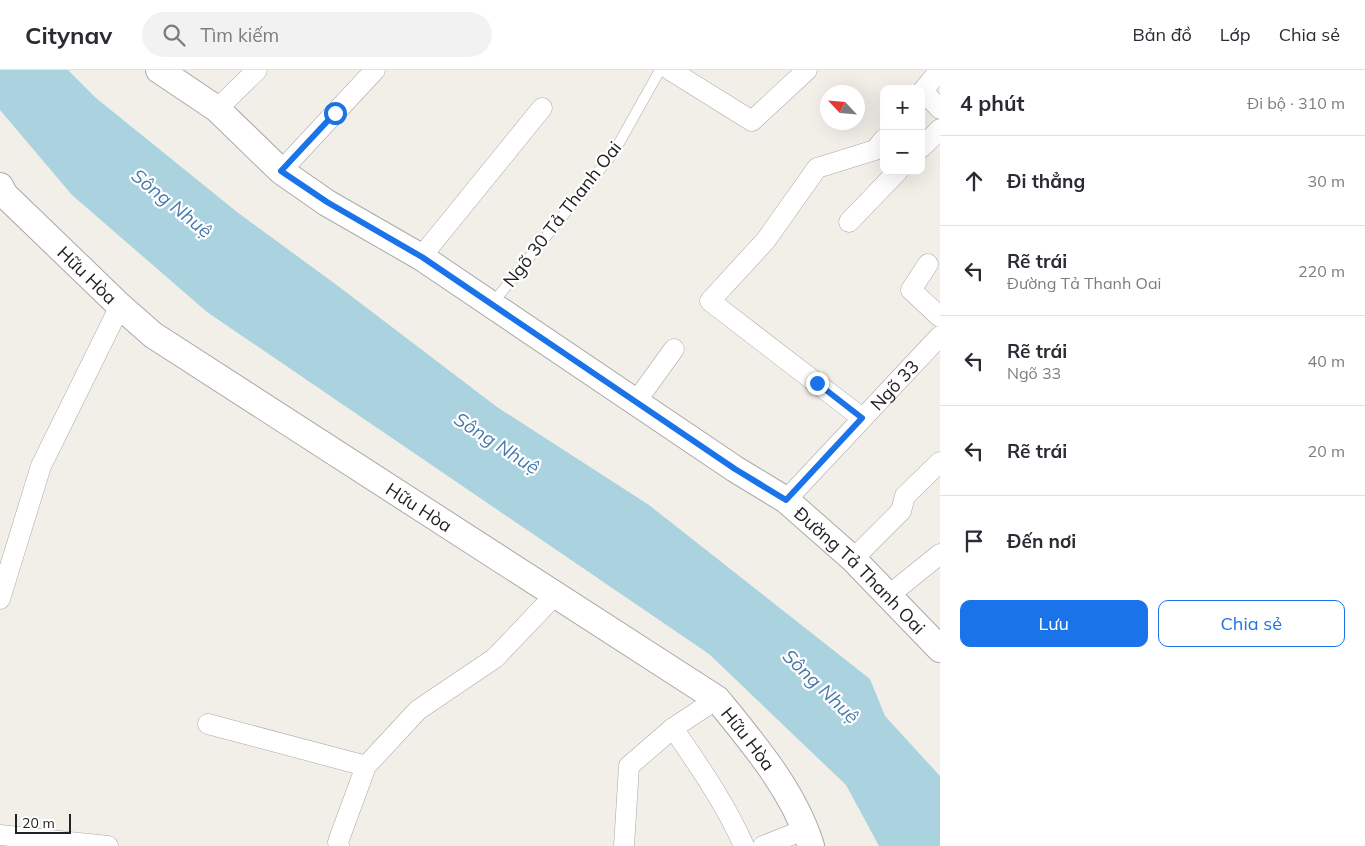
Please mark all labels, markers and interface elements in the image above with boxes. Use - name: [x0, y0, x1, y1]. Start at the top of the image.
- search box: [142, 12, 492, 57]
- text: Citynav: [25, 20, 112, 50]
- icon: search: [160, 21, 188, 49]
- text: Tìm kiếm: [200, 23, 279, 47]
- text: Bản đồ: [1132, 23, 1192, 46]
- text: Lớp: [1220, 23, 1251, 46]
- text: Chia sẻ: [1279, 23, 1340, 46]
- north arrow: [820, 85, 865, 130]
- map controls: [880, 85, 925, 175]
- button: +: [880, 85, 925, 130]
- text: 4 phút: [960, 90, 1025, 116]
- text: Đi bộ · 310 m: [1247, 93, 1345, 113]
- route start: [324, 102, 347, 125]
- button: −: [880, 130, 925, 175]
- street label: Ngõ 30 Tả Thanh Oai: [498, 136, 626, 292]
- water label: Sông Nhuệ: [127, 163, 217, 243]
- icon: ahead: [960, 167, 988, 195]
- text: Đi thẳng: [1007, 169, 1085, 193]
- text: 30 m: [1308, 171, 1345, 191]
- street label: Hữu Hòa: [53, 241, 122, 309]
- text: Rẽ trái: [1007, 249, 1067, 273]
- icon: left: [960, 257, 988, 285]
- text: 220 m: [1298, 261, 1345, 281]
- text: Đường Tả Thanh Oai: [1007, 273, 1161, 293]
- text: Rẽ trái: [1007, 339, 1067, 363]
- icon: left: [960, 347, 988, 375]
- text: 40 m: [1308, 351, 1345, 371]
- street label: Ngõ 33: [865, 355, 923, 415]
- text: Ngõ 33: [1007, 363, 1061, 383]
- route end: [806, 372, 829, 395]
- water label: Sông Nhuệ: [450, 407, 544, 479]
- icon: left: [960, 437, 988, 465]
- text: Rẽ trái: [1007, 439, 1067, 463]
- text: 20 m: [1308, 441, 1345, 461]
- street label: Hữu Hòa: [382, 477, 457, 537]
- street label: Đường Tả Thanh Oai: [790, 501, 930, 639]
- icon: arrive: [960, 527, 988, 555]
- text: Đến nơi: [1007, 529, 1076, 553]
- button: Lưu: [960, 600, 1148, 647]
- button: Chia sẻ: [1158, 600, 1345, 647]
- water label: Sông Nhuệ: [778, 644, 864, 728]
- street label: Hữu Hòa: [717, 702, 780, 775]
- scale bar: [15, 811, 71, 834]
- text: 20 m: [22, 814, 55, 832]

